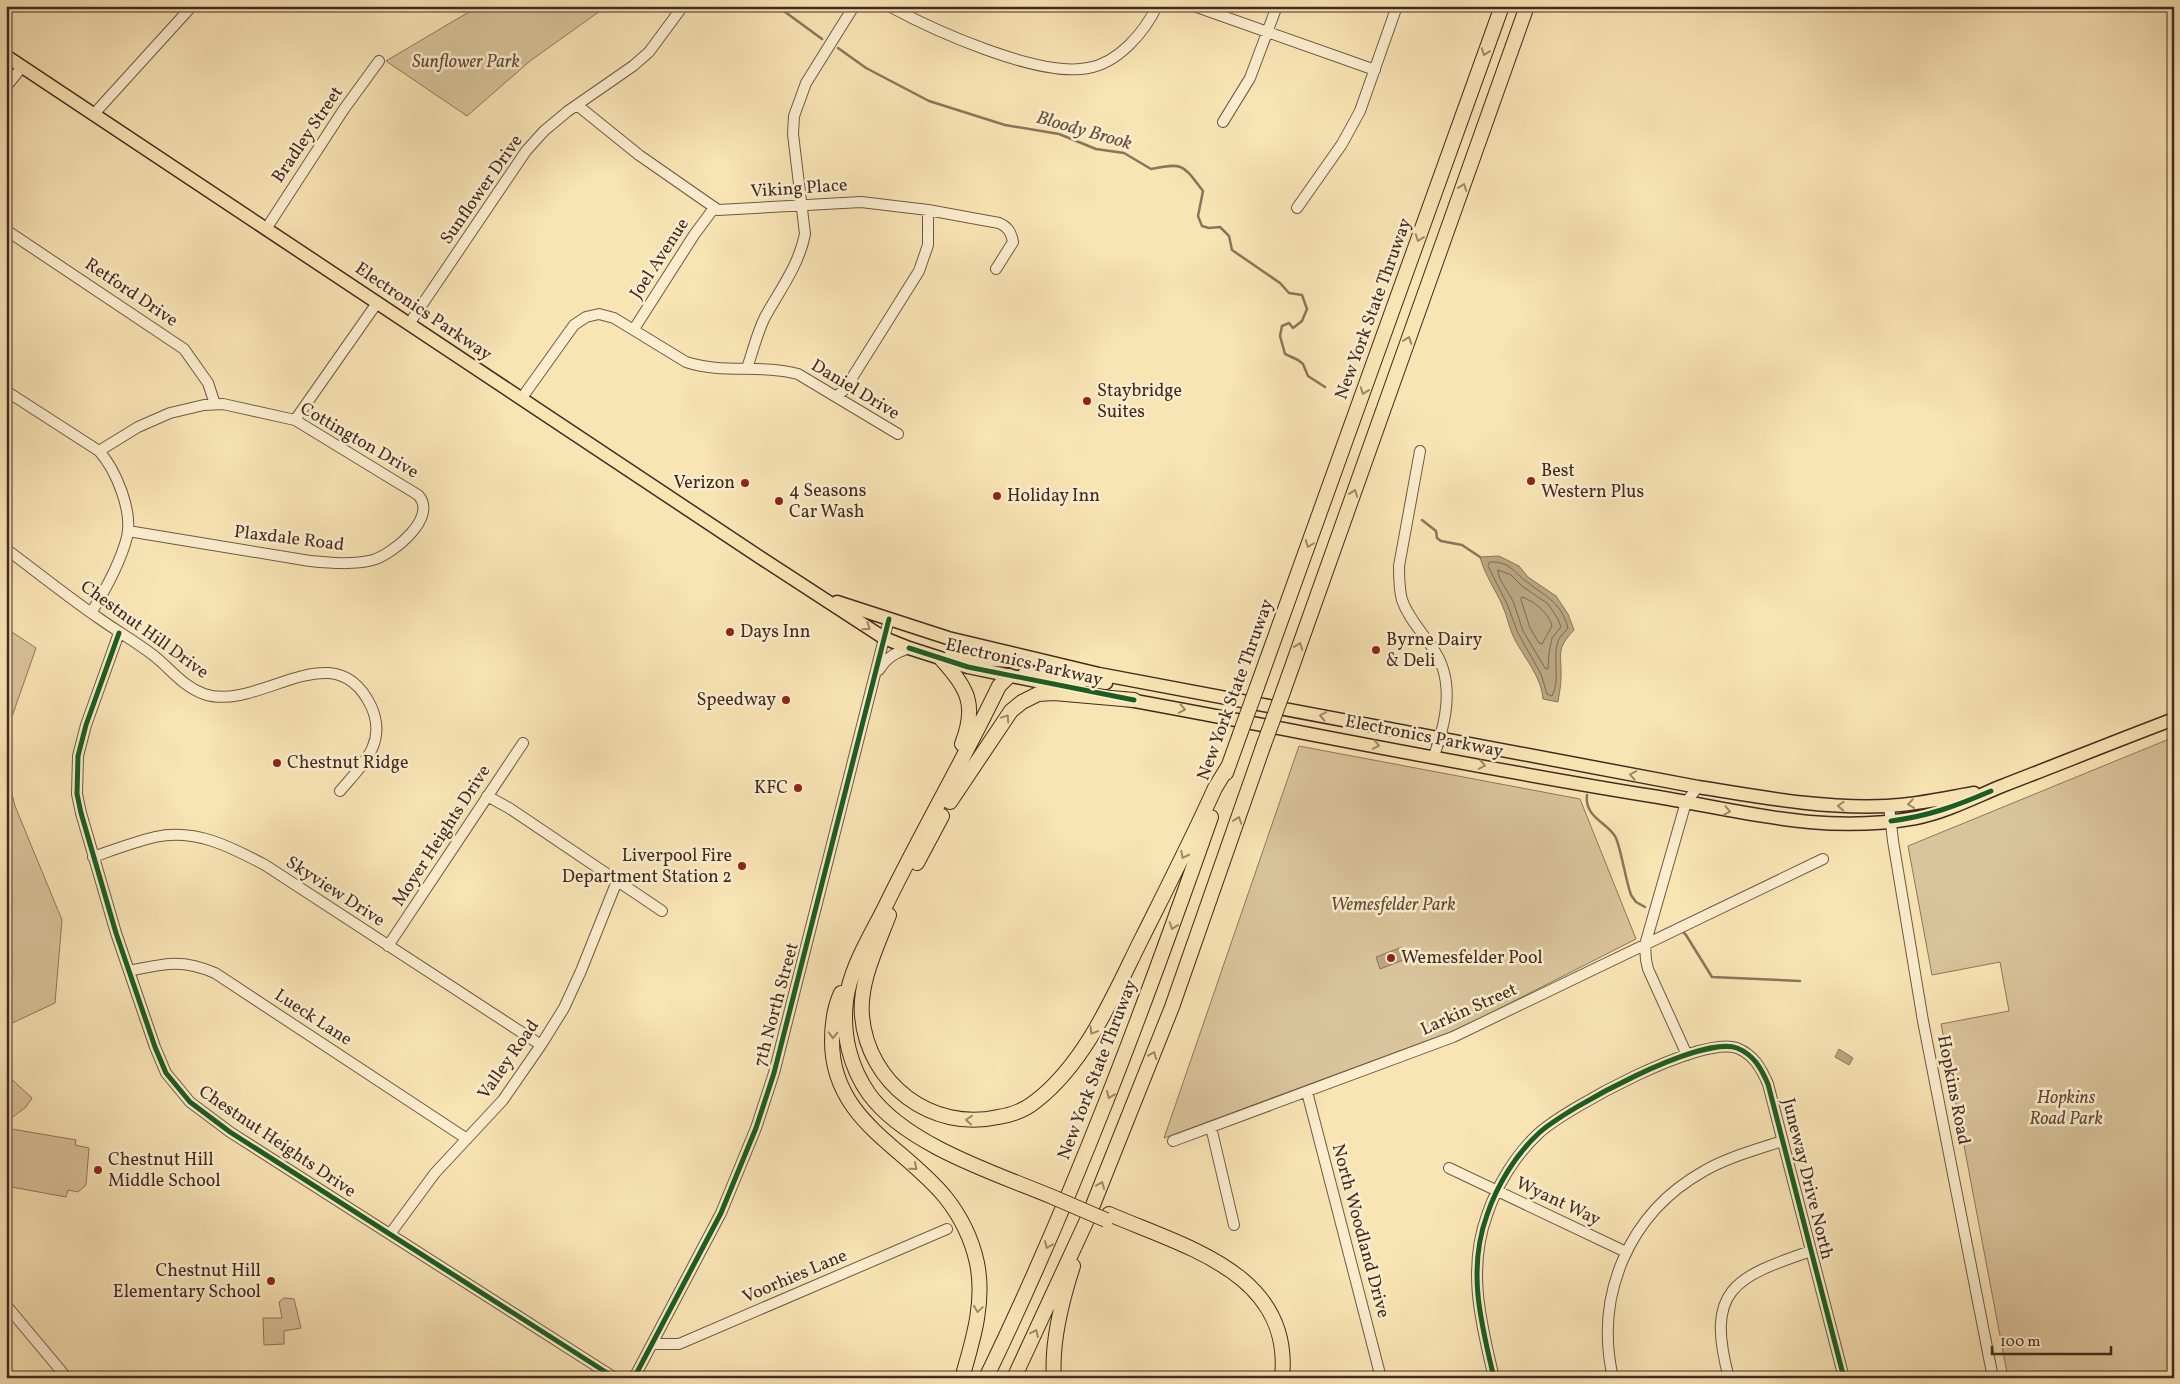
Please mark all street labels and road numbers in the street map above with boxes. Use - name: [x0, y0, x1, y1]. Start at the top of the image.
- street label: Bradley Street: [266, 82, 350, 188]
- street label: Sunflower Drive: [435, 130, 529, 250]
- street label: Viking Place: [750, 173, 848, 205]
- street label: Joel Avenue: [624, 214, 696, 304]
- street label: New York State Thruway: [1330, 215, 1419, 403]
- street label: Retford Drive: [79, 252, 183, 334]
- street label: Electronics Parkway: [349, 257, 497, 367]
- street label: Daniel Drive: [806, 354, 904, 426]
- street label: Cottington Drive: [295, 397, 423, 485]
- street label: Plaxdale Road: [232, 520, 346, 558]
- street label: Chestnut Hill Drive: [75, 575, 213, 685]
- street label: New York State Thruway: [1192, 596, 1281, 784]
- street label: Electronics Parkway: [943, 633, 1105, 693]
- street label: Electronics Parkway: [1343, 709, 1505, 765]
- street label: Moyer Heights Drive: [387, 760, 497, 912]
- street label: Skyview Drive: [281, 851, 389, 933]
- street label: 7th North Street: [748, 940, 806, 1070]
- street label: New York State Thruway: [1052, 976, 1144, 1164]
- street label: Larkin Street: [1417, 978, 1521, 1042]
- street label: Lueck Lane: [269, 984, 357, 1052]
- street label: Valley Road: [472, 1015, 546, 1105]
- street label: Hopkins Road: [1930, 1033, 1976, 1147]
- street label: Chestnut Heights Drive: [193, 1080, 361, 1204]
- street label: Juneway Drive North: [1775, 1096, 1839, 1263]
- street label: North Woodland Drive: [1325, 1141, 1395, 1321]
- street label: Wyant Way: [1511, 1171, 1605, 1233]
- street label: Voorhies Lane: [739, 1244, 851, 1310]

